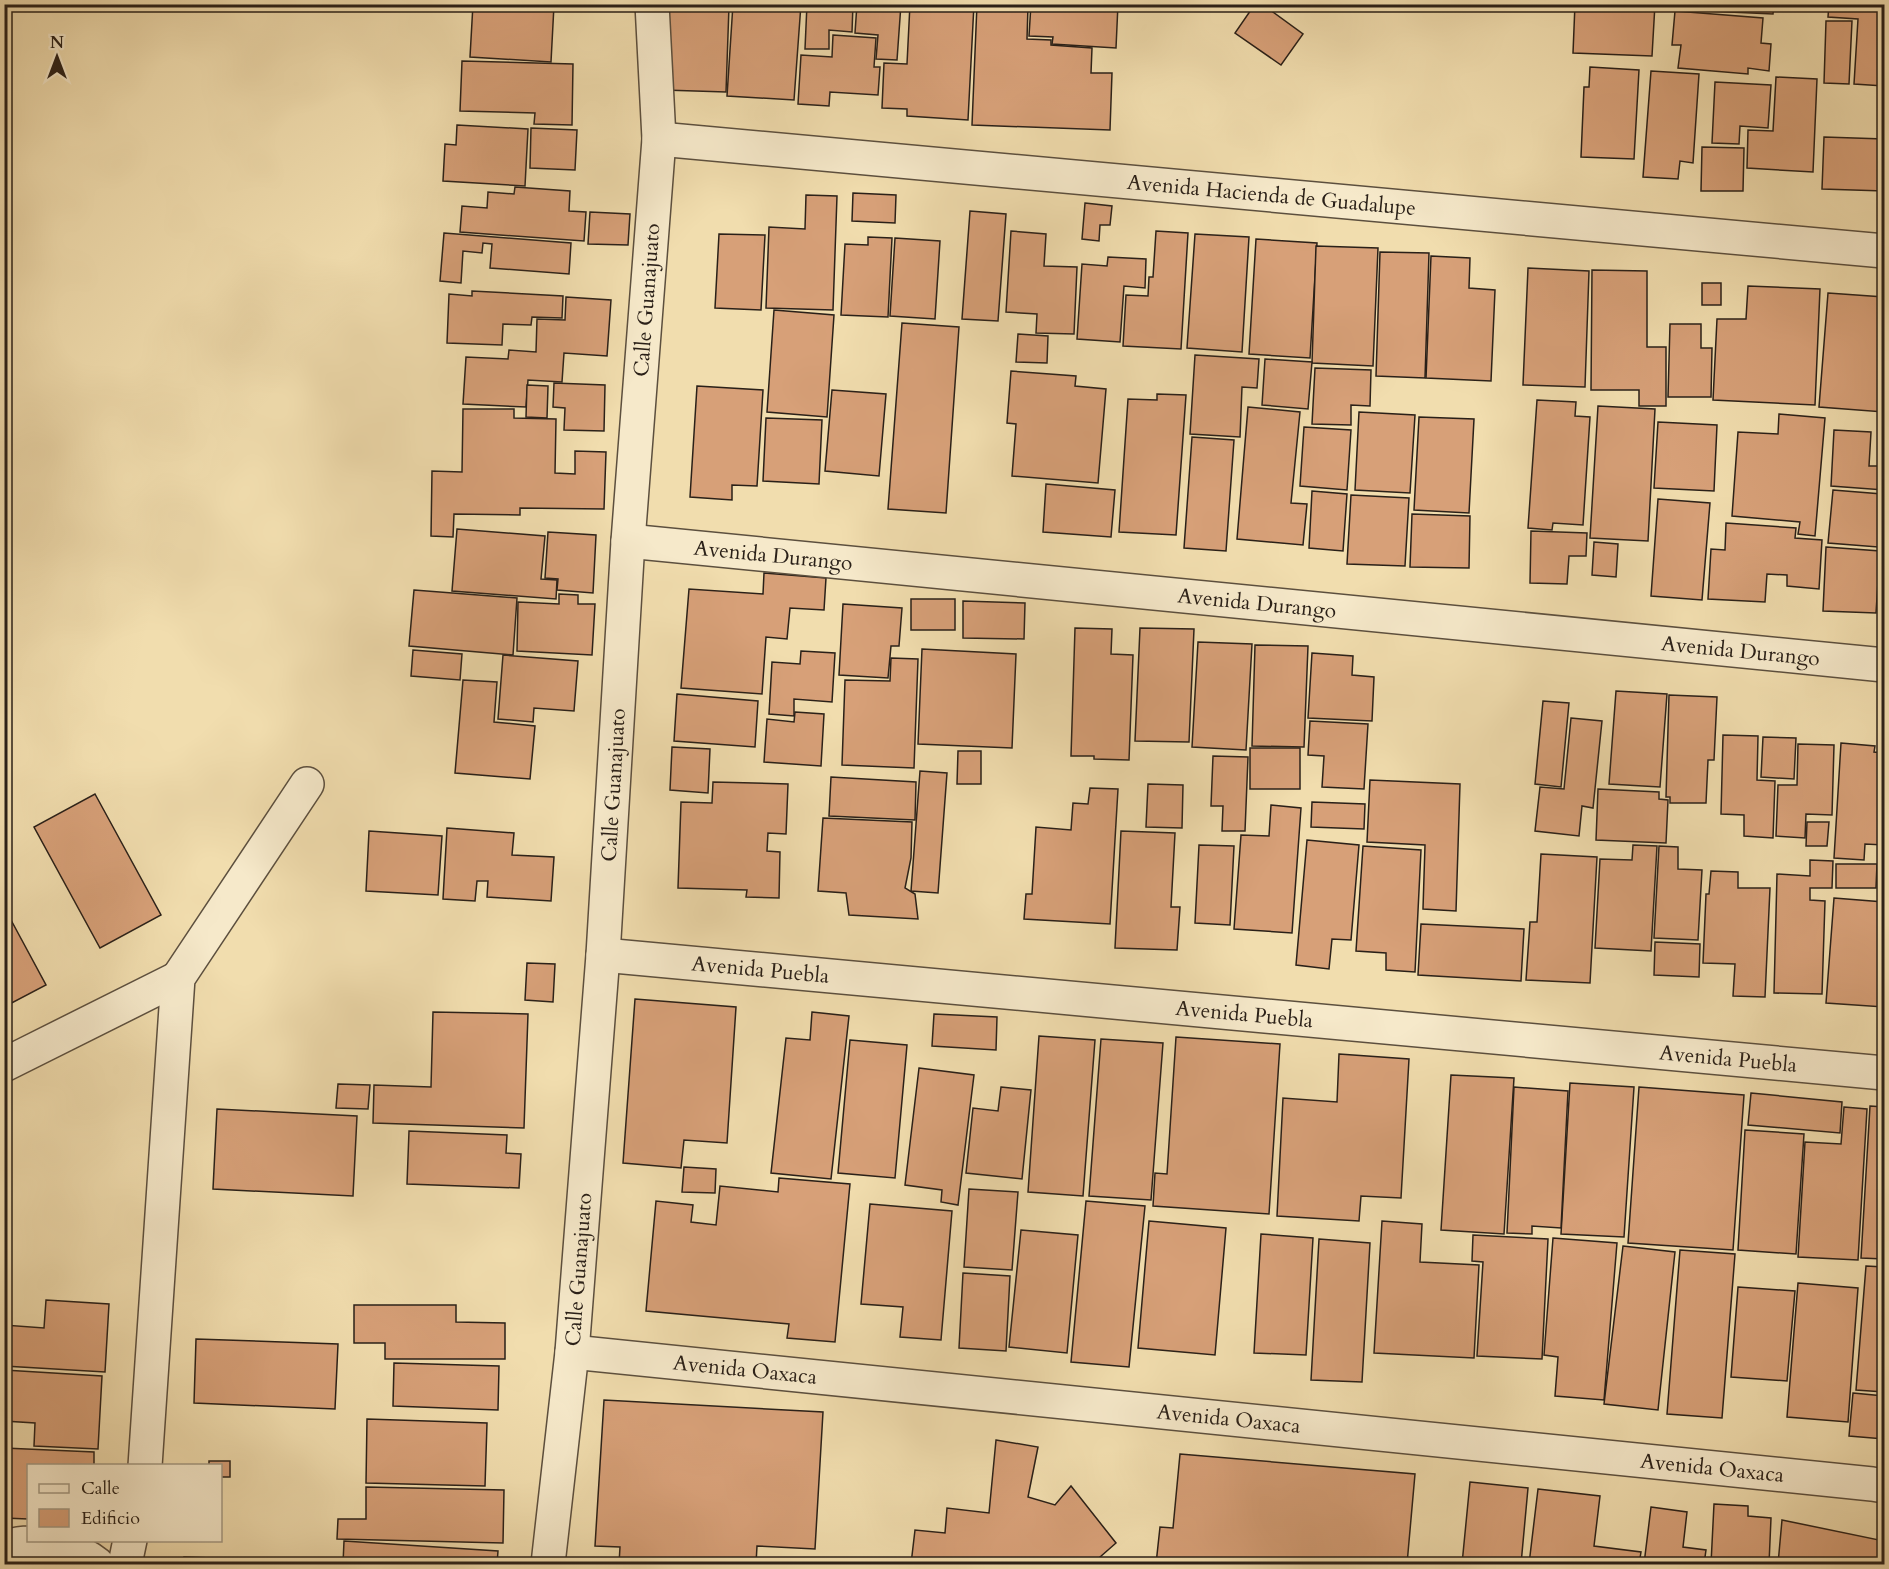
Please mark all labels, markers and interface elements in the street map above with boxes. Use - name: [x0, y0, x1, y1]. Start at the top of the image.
- north arrow: [27, 27, 87, 87]
- text: N: [50, 32, 64, 54]
- street label: Avenida Hacienda de Guadalupe: [1126, 167, 1417, 223]
- street label: Calle Guanajuato: [626, 222, 667, 378]
- street label: Avenida Durango: [693, 533, 854, 578]
- street label: Avenida Durango: [1176, 581, 1338, 625]
- street label: Avenida Durango: [1660, 629, 1821, 673]
- street label: Calle Guanajuato: [594, 707, 632, 863]
- street label: Avenida Puebla: [690, 949, 830, 990]
- street label: Avenida Puebla: [1174, 993, 1314, 1035]
- street label: Avenida Puebla: [1658, 1038, 1798, 1079]
- street label: Calle Guanajuato: [558, 1192, 599, 1347]
- street label: Avenida Oaxaca: [672, 1348, 818, 1391]
- street label: Avenida Oaxaca: [1155, 1397, 1302, 1440]
- street label: Avenida Oaxaca: [1639, 1446, 1785, 1489]
- legend: [27, 1464, 222, 1542]
- text: Calle: [81, 1476, 120, 1501]
- text: Edificio: [81, 1506, 140, 1531]

